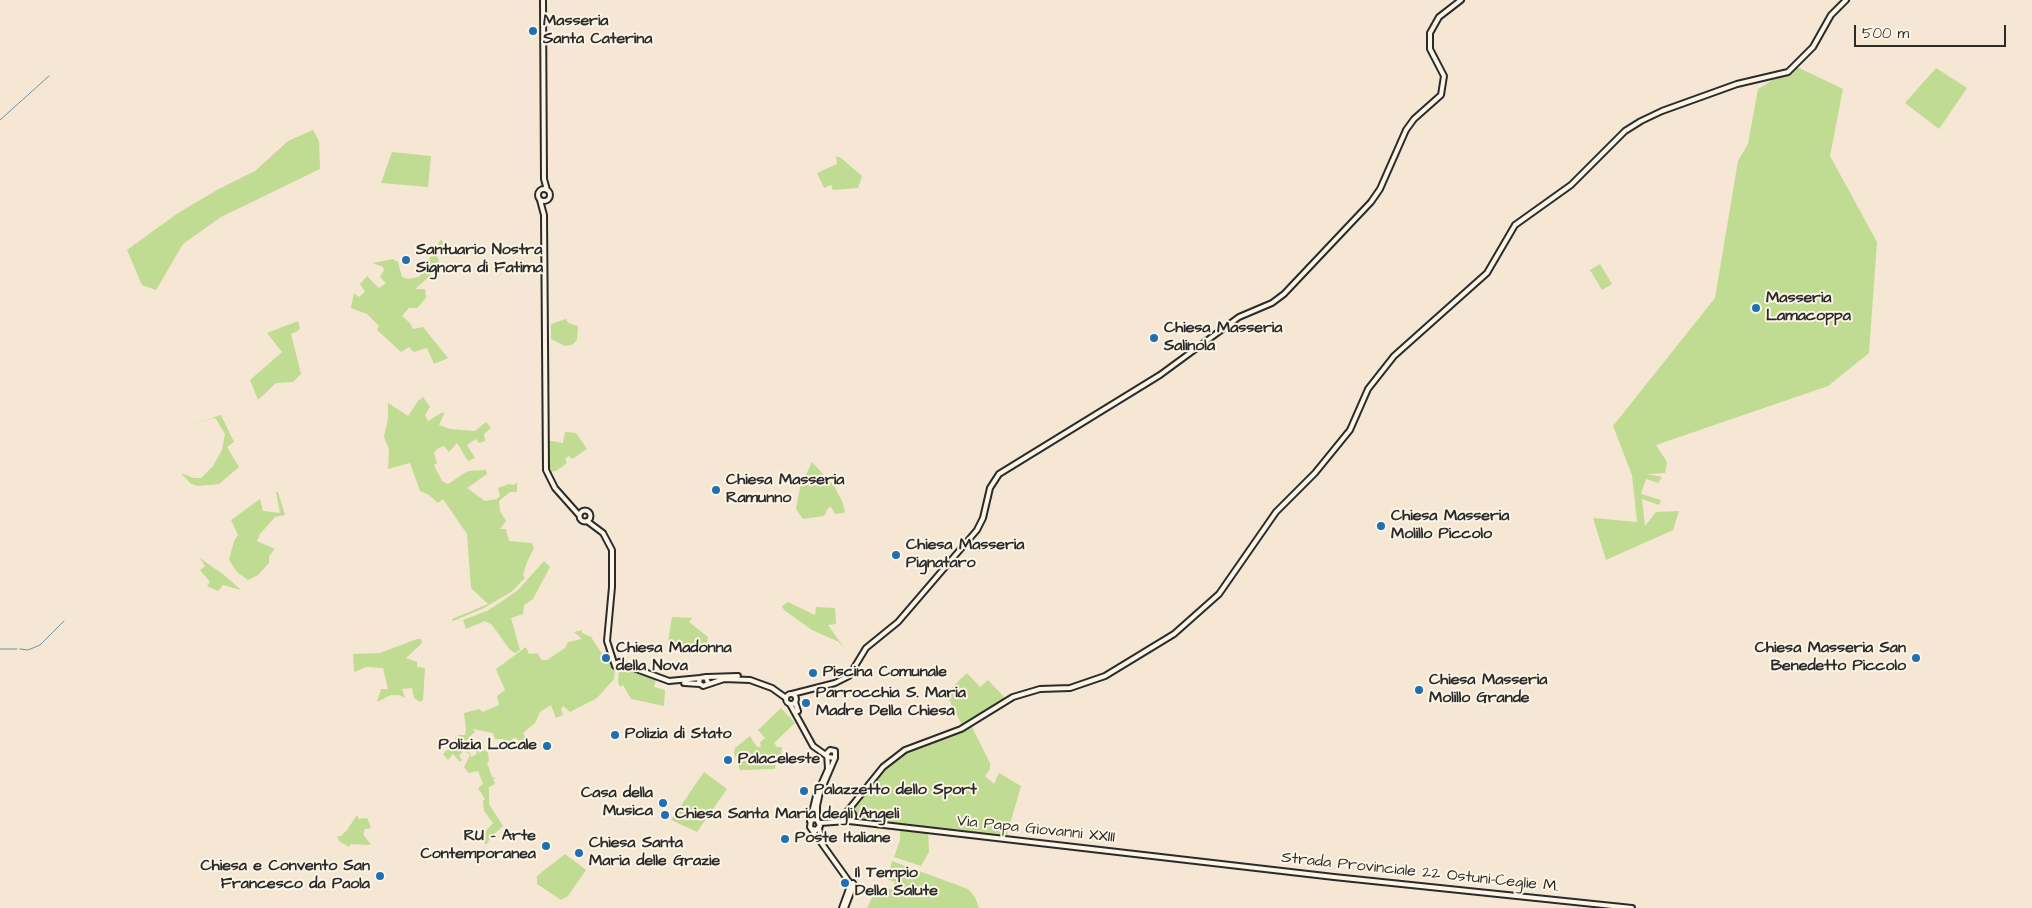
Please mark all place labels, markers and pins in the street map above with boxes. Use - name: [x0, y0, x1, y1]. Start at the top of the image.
- place label: Masseria Santa Caterina: [543, 12, 652, 50]
- marker: Masseria Santa Caterina: [527, 25, 539, 37]
- place label: Santuario Nostra Signora di Fatima: [416, 241, 543, 279]
- marker: Santuario Nostra Signora di Fatima: [400, 254, 412, 266]
- place label: Masseria Lamacoppa: [1766, 289, 1851, 327]
- marker: Masseria Lamacoppa: [1750, 302, 1762, 314]
- place label: Chiesa Masseria Salinola: [1164, 319, 1282, 357]
- marker: Chiesa Masseria Salinola: [1148, 332, 1160, 344]
- place label: Chiesa Masseria Ramunno: [726, 471, 844, 509]
- marker: Chiesa Masseria Ramunno: [710, 484, 722, 496]
- place label: Chiesa Masseria Molillo Piccolo: [1391, 507, 1509, 545]
- marker: Chiesa Masseria Molillo Piccolo: [1375, 520, 1387, 532]
- place label: Chiesa Masseria Pignataro: [906, 536, 1024, 574]
- marker: Chiesa Masseria Pignataro: [890, 549, 902, 561]
- place label: Chiesa Madonna della Nova: [616, 639, 732, 677]
- place label: Chiesa Masseria San Benedetto Piccolo: [1755, 639, 1906, 677]
- marker: Chiesa Madonna della Nova: [600, 652, 612, 664]
- marker: Chiesa Masseria San Benedetto Piccolo: [1910, 652, 1922, 664]
- place label: Piscina Comunale: [823, 663, 947, 683]
- marker: Piscina Comunale: [807, 667, 819, 679]
- place label: Chiesa Masseria Molillo Grande: [1429, 671, 1547, 709]
- place label: Parrocchia S. Maria Madre Della Chiesa: [816, 684, 966, 722]
- marker: Chiesa Masseria Molillo Grande: [1413, 684, 1425, 696]
- marker: Parrocchia S. Maria Madre Della Chiesa: [800, 697, 812, 709]
- place label: Polizia di Stato: [625, 725, 731, 745]
- marker: Polizia di Stato: [609, 729, 621, 741]
- place label: Polizia Locale: [438, 736, 537, 756]
- marker: Polizia Locale: [541, 740, 553, 752]
- place label: Palaceleste: [738, 750, 820, 770]
- marker: Palaceleste: [722, 754, 734, 766]
- place label: Palazzetto dello Sport: [814, 781, 977, 801]
- place label: Casa della Musica: [581, 784, 653, 822]
- marker: Palazzetto dello Sport: [798, 785, 810, 797]
- marker: Casa della Musica: [657, 797, 669, 809]
- place label: Chiesa Santa Maria degli Angeli: [675, 805, 899, 825]
- marker: Chiesa Santa Maria degli Angeli: [659, 809, 671, 821]
- place label: RU - Arte Contemporanea: [420, 827, 536, 865]
- place label: Poste Italiane: [795, 829, 891, 849]
- marker: Poste Italiane: [779, 833, 791, 845]
- place label: Chiesa Santa Maria delle Grazie: [589, 834, 720, 872]
- marker: RU - Arte Contemporanea: [540, 840, 552, 852]
- marker: Chiesa Santa Maria delle Grazie: [573, 847, 585, 859]
- place label: Chiesa e Convento San Francesco da Paola: [200, 857, 370, 895]
- place label: Il Tempio Della Salute: [855, 864, 938, 902]
- marker: Chiesa e Convento San Francesco da Paola: [374, 870, 386, 882]
- marker: Il Tempio Della Salute: [839, 877, 851, 889]

